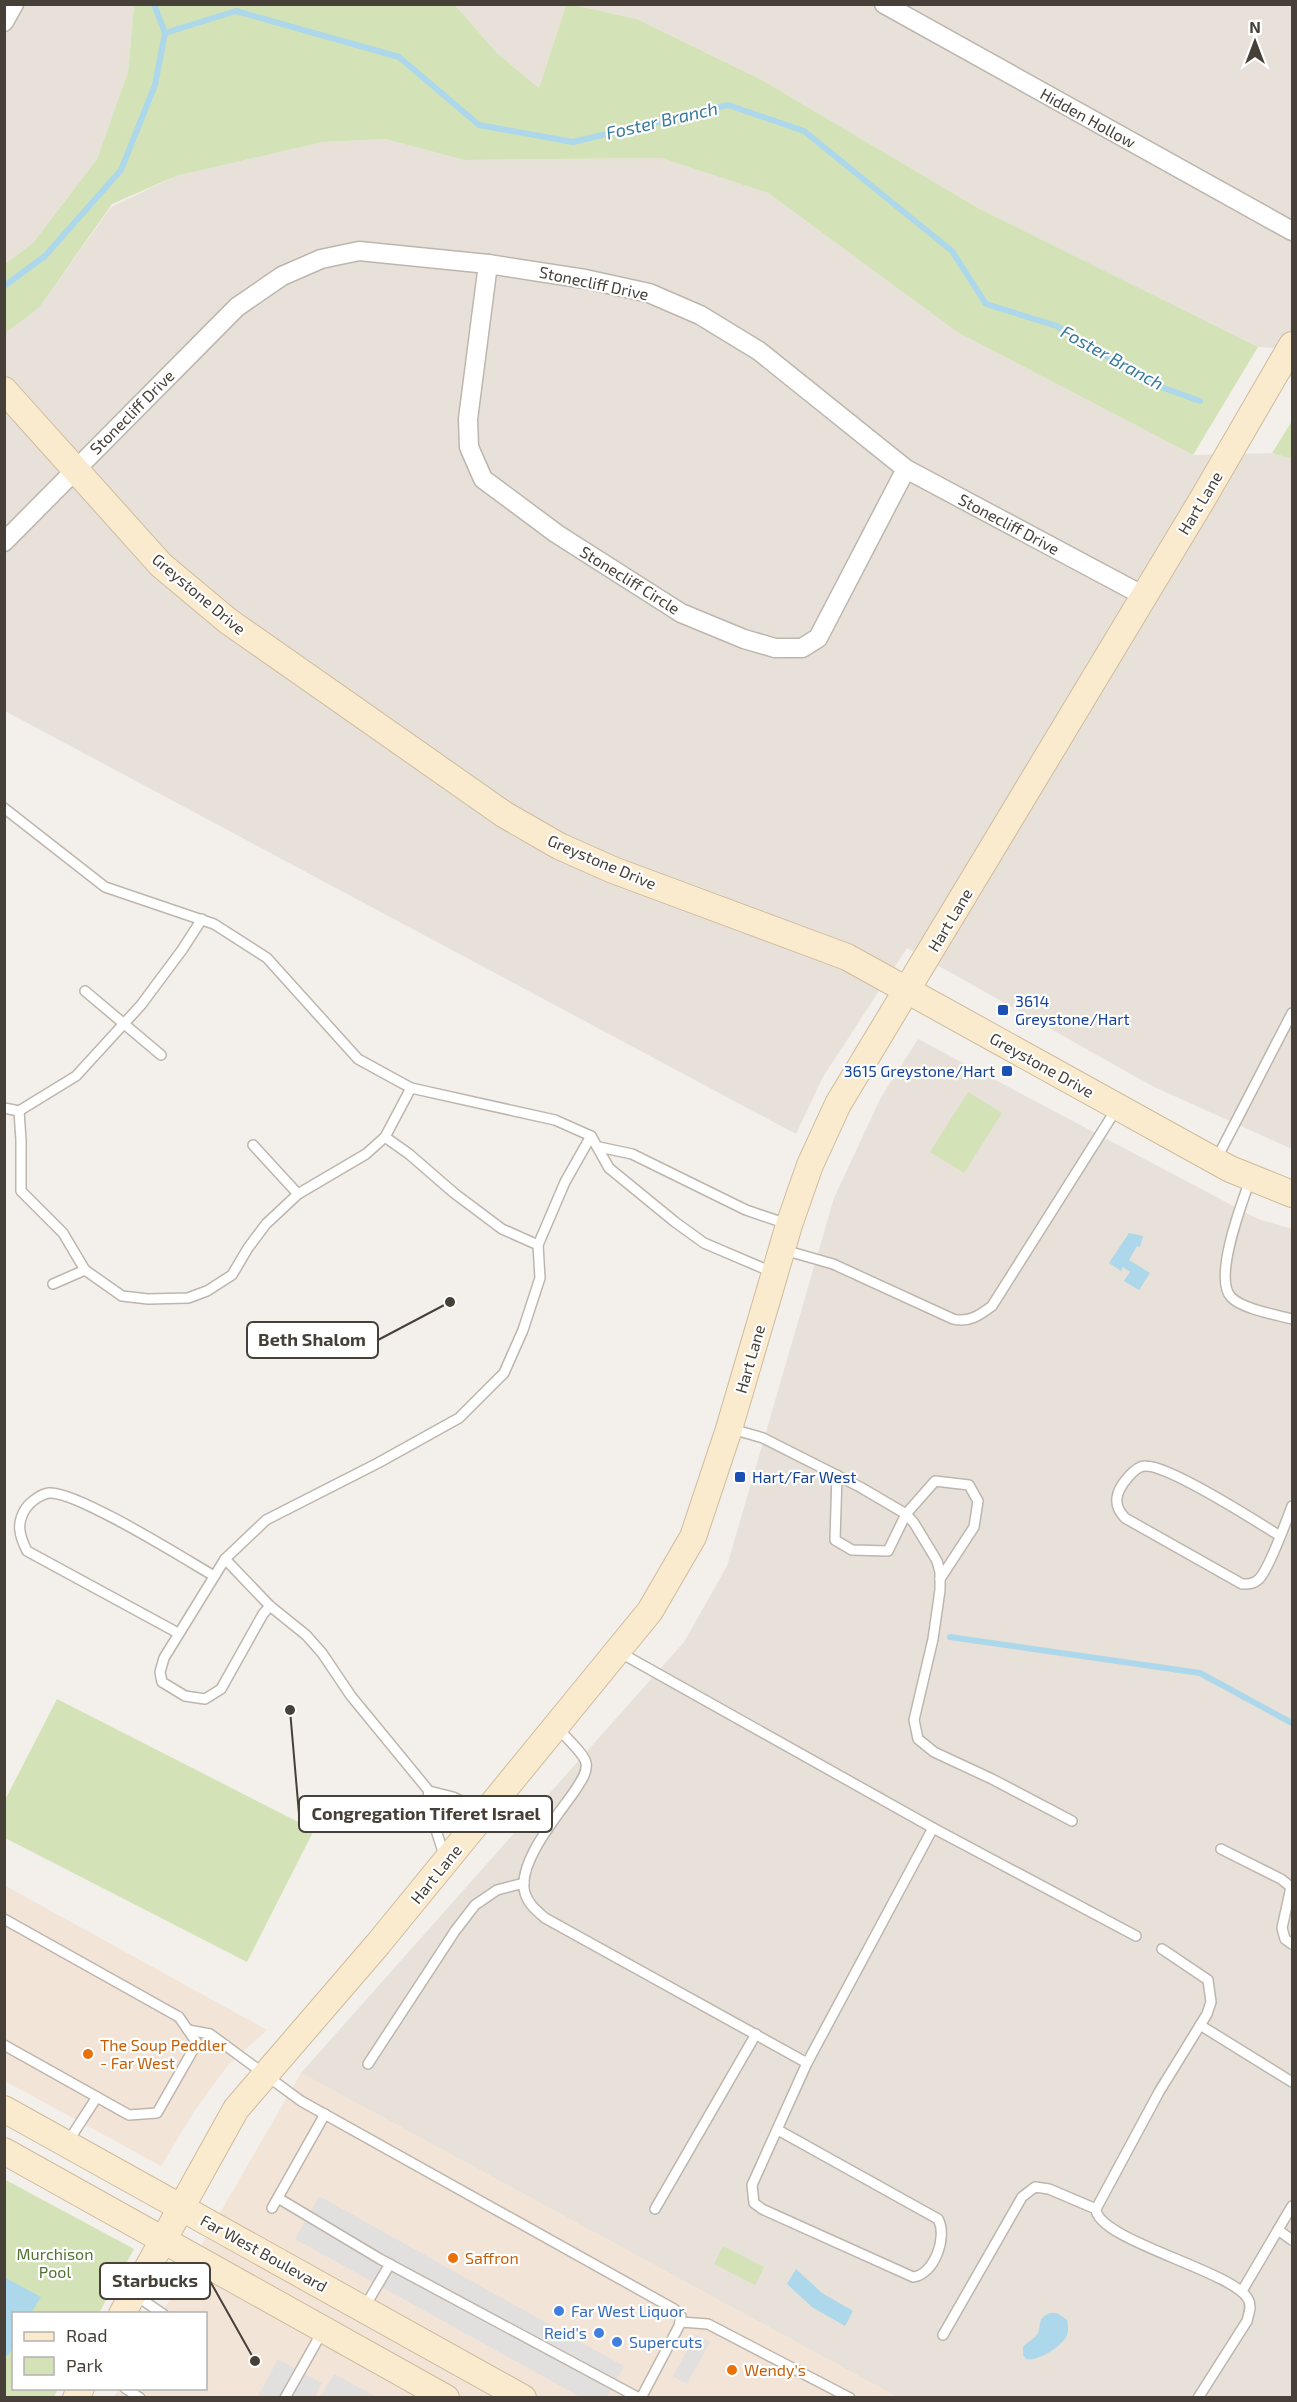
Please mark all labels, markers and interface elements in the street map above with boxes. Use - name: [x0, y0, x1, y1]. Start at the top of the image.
- north arrow: [1225, 12, 1285, 72]
- text: N: [1249, 17, 1261, 36]
- street label: Hidden Hollow: [1037, 84, 1139, 152]
- water label: Foster Branch: [604, 96, 720, 144]
- street label: Stonecliff Drive: [538, 262, 651, 303]
- water label: Foster Branch: [1057, 320, 1168, 394]
- street label: Stonecliff Drive: [86, 366, 178, 458]
- street label: Hart Lane: [1173, 468, 1226, 538]
- street label: Stonecliff Drive: [956, 489, 1063, 558]
- street label: Stonecliff Circle: [577, 541, 684, 618]
- street label: Greystone Drive: [149, 549, 250, 638]
- street label: Greystone Drive: [545, 830, 659, 893]
- street label: Hart Lane: [923, 885, 976, 955]
- place label: 3614 Greystone/Hart: [1015, 991, 1130, 1028]
- marker: 3614 Greystone/Hart: [996, 1003, 1010, 1017]
- street label: Greystone Drive: [987, 1028, 1098, 1101]
- place label: 3615 Greystone/Hart: [844, 1061, 995, 1080]
- marker: 3615 Greystone/Hart: [1000, 1064, 1014, 1078]
- callout: Beth Shalom: [247, 1322, 378, 1358]
- street label: Hart Lane: [731, 1322, 768, 1395]
- text: Beth Shalom: [258, 1328, 366, 1350]
- place label: Hart/Far West: [752, 1467, 856, 1486]
- marker: Hart/Far West: [733, 1470, 747, 1484]
- callout: Congregation Tiferet Israel: [299, 1796, 552, 1832]
- text: Congregation Tiferet Israel: [312, 1802, 541, 1824]
- street label: Hart Lane: [406, 1840, 465, 1907]
- place label: The Soup Peddler - Far West: [100, 2035, 227, 2072]
- marker: The Soup Peddler - Far West: [81, 2047, 95, 2061]
- street label: Far West Boulevard: [198, 2210, 331, 2295]
- park label: Murchison Pool: [17, 2244, 93, 2281]
- place label: Saffron: [465, 2248, 519, 2267]
- marker: Saffron: [446, 2251, 460, 2265]
- callout: Starbucks: [100, 2263, 210, 2299]
- text: Starbucks: [112, 2269, 198, 2291]
- place label: Far West Liquor: [571, 2301, 685, 2320]
- marker: Far West Liquor: [552, 2304, 566, 2318]
- legend: [12, 2312, 207, 2390]
- place label: Reid's: [544, 2323, 587, 2342]
- text: Road: [66, 2324, 107, 2346]
- marker: Reid's: [592, 2326, 606, 2340]
- place label: Supercuts: [629, 2332, 702, 2351]
- marker: Supercuts: [610, 2335, 624, 2349]
- text: Park: [66, 2354, 103, 2376]
- place label: Wendy's: [744, 2360, 806, 2379]
- marker: Wendy's: [725, 2363, 739, 2377]

